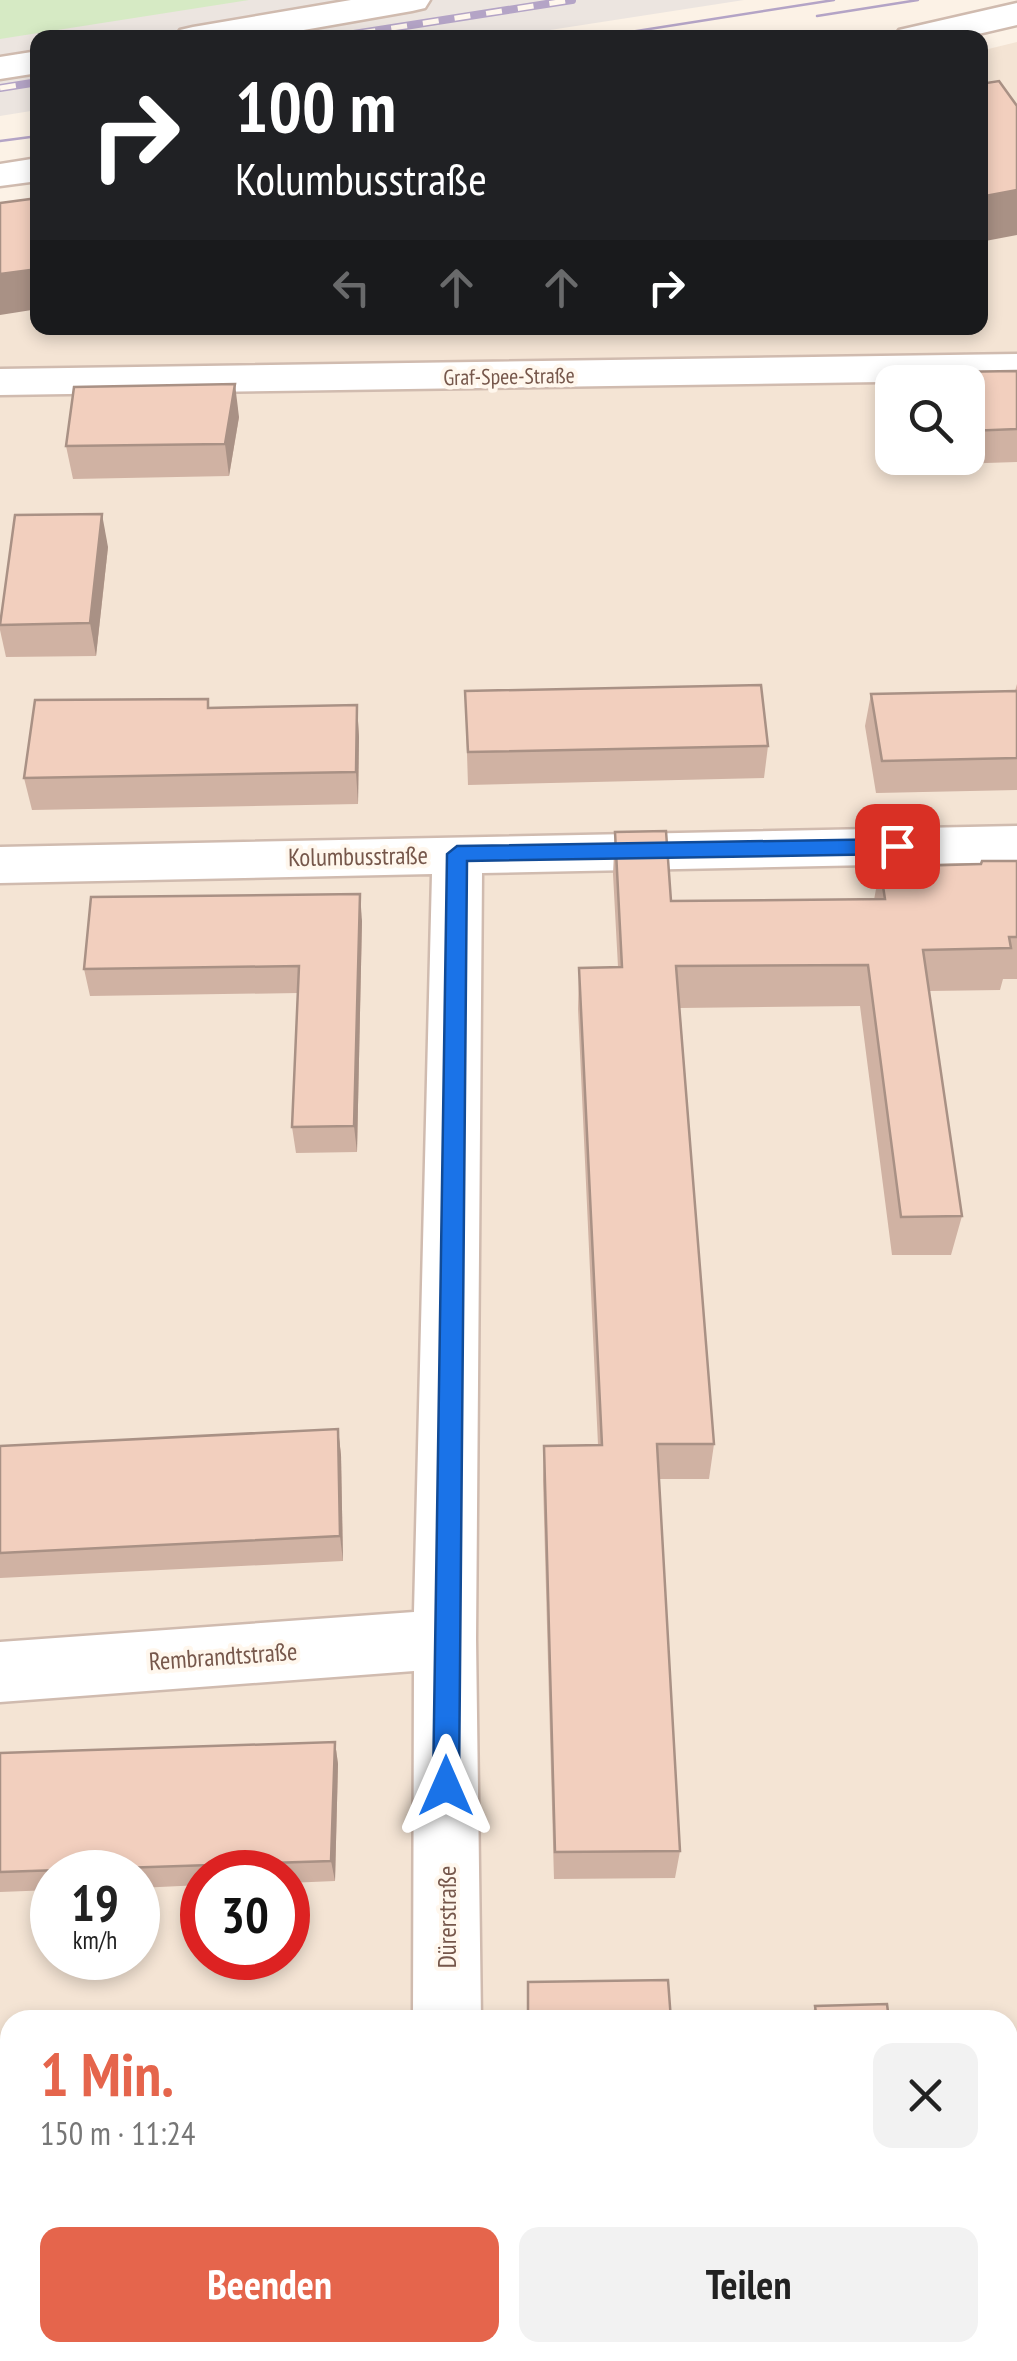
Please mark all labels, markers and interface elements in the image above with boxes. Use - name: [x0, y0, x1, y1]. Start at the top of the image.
- text: 100 m: [235, 61, 396, 151]
- icon: right: [70, 70, 200, 200]
- text: Kolumbusstraße: [235, 149, 487, 207]
- icon: left: [324, 260, 379, 315]
- icon: ahead: [429, 260, 484, 315]
- icon: ahead: [534, 260, 589, 315]
- icon: right: [639, 260, 694, 315]
- street label: Graf-Spee-Straße: [443, 361, 575, 391]
- map controls: [875, 365, 985, 475]
- button: search: [875, 365, 985, 475]
- pin: [855, 804, 940, 889]
- icon: arrive: [870, 819, 925, 874]
- street label: Kolumbusstraße: [288, 839, 428, 873]
- street label: Rembrandtstraße: [148, 1635, 298, 1677]
- position arrow: [394, 1734, 498, 1838]
- speed limit sign: 30: [180, 1850, 310, 1980]
- street label: Dürerstraße: [431, 1866, 463, 1968]
- text: 19: [71, 1870, 119, 1935]
- text: km/h: [73, 1924, 117, 1956]
- text: 1 Min.: [40, 2035, 174, 2113]
- button: close: [873, 2043, 978, 2148]
- text: 150 m · 11:24: [40, 2112, 195, 2154]
- button: Beenden: [40, 2227, 499, 2342]
- button: Teilen: [519, 2227, 978, 2342]

